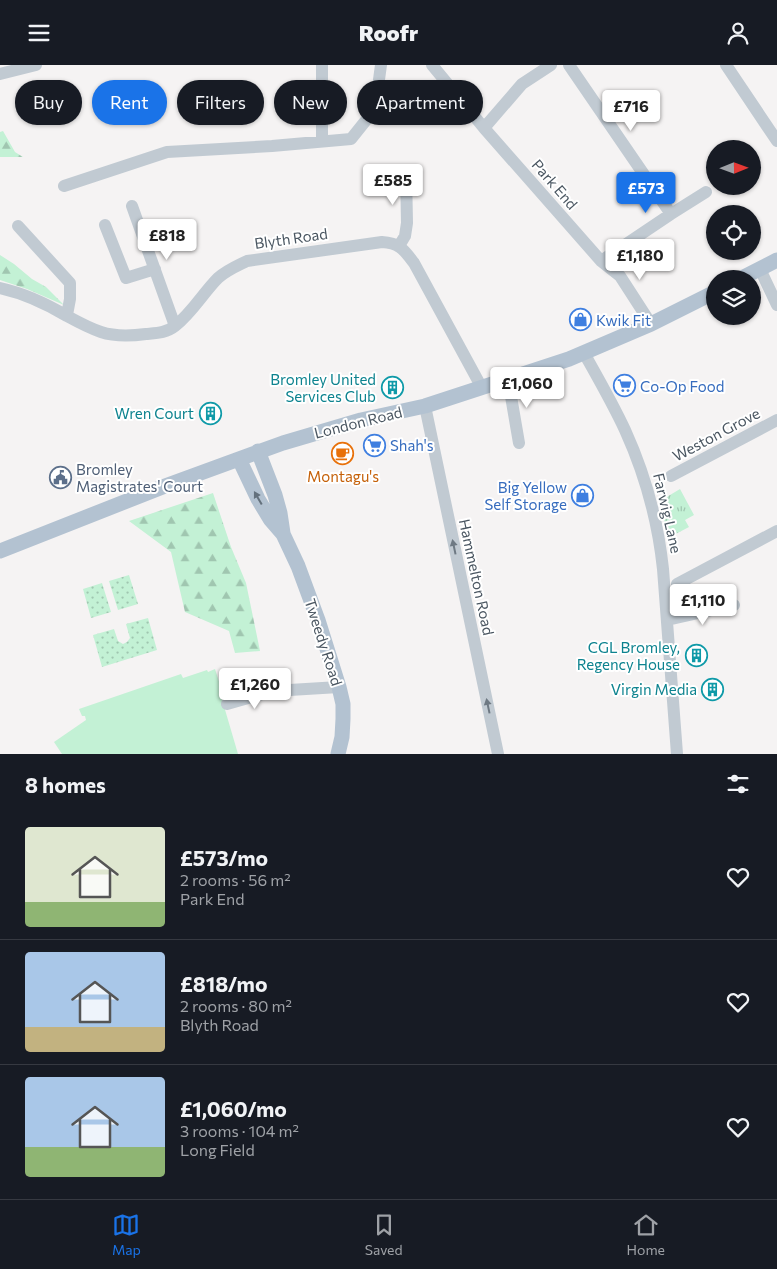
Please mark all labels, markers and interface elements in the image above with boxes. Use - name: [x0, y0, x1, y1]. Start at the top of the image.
- icon: menu: [25, 19, 53, 47]
- text: Roofr: [359, 19, 418, 46]
- icon: person: [724, 19, 752, 47]
- chip: Buy: [15, 80, 82, 125]
- chip: Rent: [92, 80, 167, 125]
- chip: Filters: [177, 80, 264, 125]
- chip: New: [274, 80, 347, 125]
- chip: Apartment: [357, 80, 483, 125]
- pin: £716: [601, 89, 661, 132]
- text: £716: [613, 96, 649, 115]
- north arrow: [706, 140, 761, 195]
- map controls: [706, 140, 761, 325]
- street label: Park End: [528, 155, 582, 213]
- pin: £585: [363, 163, 423, 206]
- text: £585: [374, 170, 412, 189]
- pin: £573: [616, 171, 676, 214]
- text: £573: [627, 178, 665, 197]
- button: locate: [706, 205, 761, 260]
- pin: £818: [137, 219, 197, 261]
- street label: Blyth Road: [253, 224, 329, 252]
- text: £818: [149, 225, 185, 244]
- pin: £1,180: [599, 239, 681, 281]
- text: £1,180: [616, 245, 664, 264]
- button: layers: [706, 270, 761, 325]
- shop icon: Kwik Fit: [568, 308, 592, 332]
- place label: Kwik Fit: [596, 311, 651, 329]
- pin: £1,060: [486, 367, 568, 409]
- place label: Bromley United Services Club: [270, 370, 376, 405]
- text: £1,060: [501, 373, 553, 392]
- supermarket icon: Co-Op Food: [612, 374, 636, 398]
- building icon: Bromley United Services Club: [380, 376, 404, 400]
- place label: Co-Op Food: [640, 377, 724, 395]
- building icon: Wren Court: [198, 401, 222, 425]
- street label: London Road: [312, 402, 404, 442]
- street label: Weston Grove: [669, 403, 763, 465]
- place label: Wren Court: [115, 404, 194, 422]
- supermarket icon: Shah's: [362, 433, 386, 457]
- place label: Shah's: [390, 436, 434, 454]
- cafe icon: Montagu's: [331, 441, 355, 465]
- place label: Bromley Magistrates' Court: [76, 460, 203, 495]
- public building icon: Bromley Magistrates' Court: [48, 466, 72, 490]
- place label: Montagu's: [307, 467, 379, 485]
- street label: Farwig Lane: [650, 471, 686, 555]
- place label: Big Yellow Self Storage: [484, 478, 567, 513]
- shop icon: Big Yellow Self Storage: [571, 484, 595, 508]
- one-way arrow: [254, 491, 262, 506]
- street label: Hammelton Road: [456, 517, 498, 637]
- one-way arrow: [450, 540, 458, 555]
- pin: £1,110: [662, 583, 744, 626]
- text: £1,110: [681, 590, 725, 609]
- street label: Tweedy Road: [301, 596, 347, 688]
- place label: CGL Bromley, Regency House: [577, 638, 680, 673]
- building icon: CGL Bromley, Regency House: [684, 644, 708, 668]
- pin: £1,260: [214, 667, 296, 710]
- text: £1,260: [230, 674, 280, 693]
- building icon: Virgin Media: [701, 677, 725, 701]
- place label: Virgin Media: [611, 680, 697, 698]
- one-way arrow: [484, 699, 492, 714]
- icon: filters: [724, 770, 752, 798]
- text: 8 homes: [25, 772, 106, 797]
- text: £573/mo: [180, 845, 268, 870]
- icon: home: [65, 847, 125, 907]
- icon: heart: [724, 863, 752, 891]
- text: 2 rooms · 56 m²: [180, 870, 291, 889]
- text: Park End: [180, 889, 244, 908]
- text: £818/mo: [180, 971, 268, 996]
- icon: home: [65, 972, 125, 1032]
- icon: heart: [724, 988, 752, 1016]
- text: 2 rooms · 80 m²: [180, 996, 292, 1015]
- text: Blyth Road: [180, 1015, 259, 1034]
- text: £1,060/mo: [180, 1096, 287, 1121]
- icon: home: [65, 1097, 125, 1157]
- icon: heart: [724, 1113, 752, 1141]
- text: 3 rooms · 104 m²: [180, 1121, 299, 1140]
- text: Long Field: [180, 1140, 255, 1159]
- tab: Map: [112, 1211, 141, 1258]
- tab: Saved: [365, 1211, 403, 1258]
- tab: Home: [627, 1211, 665, 1258]

